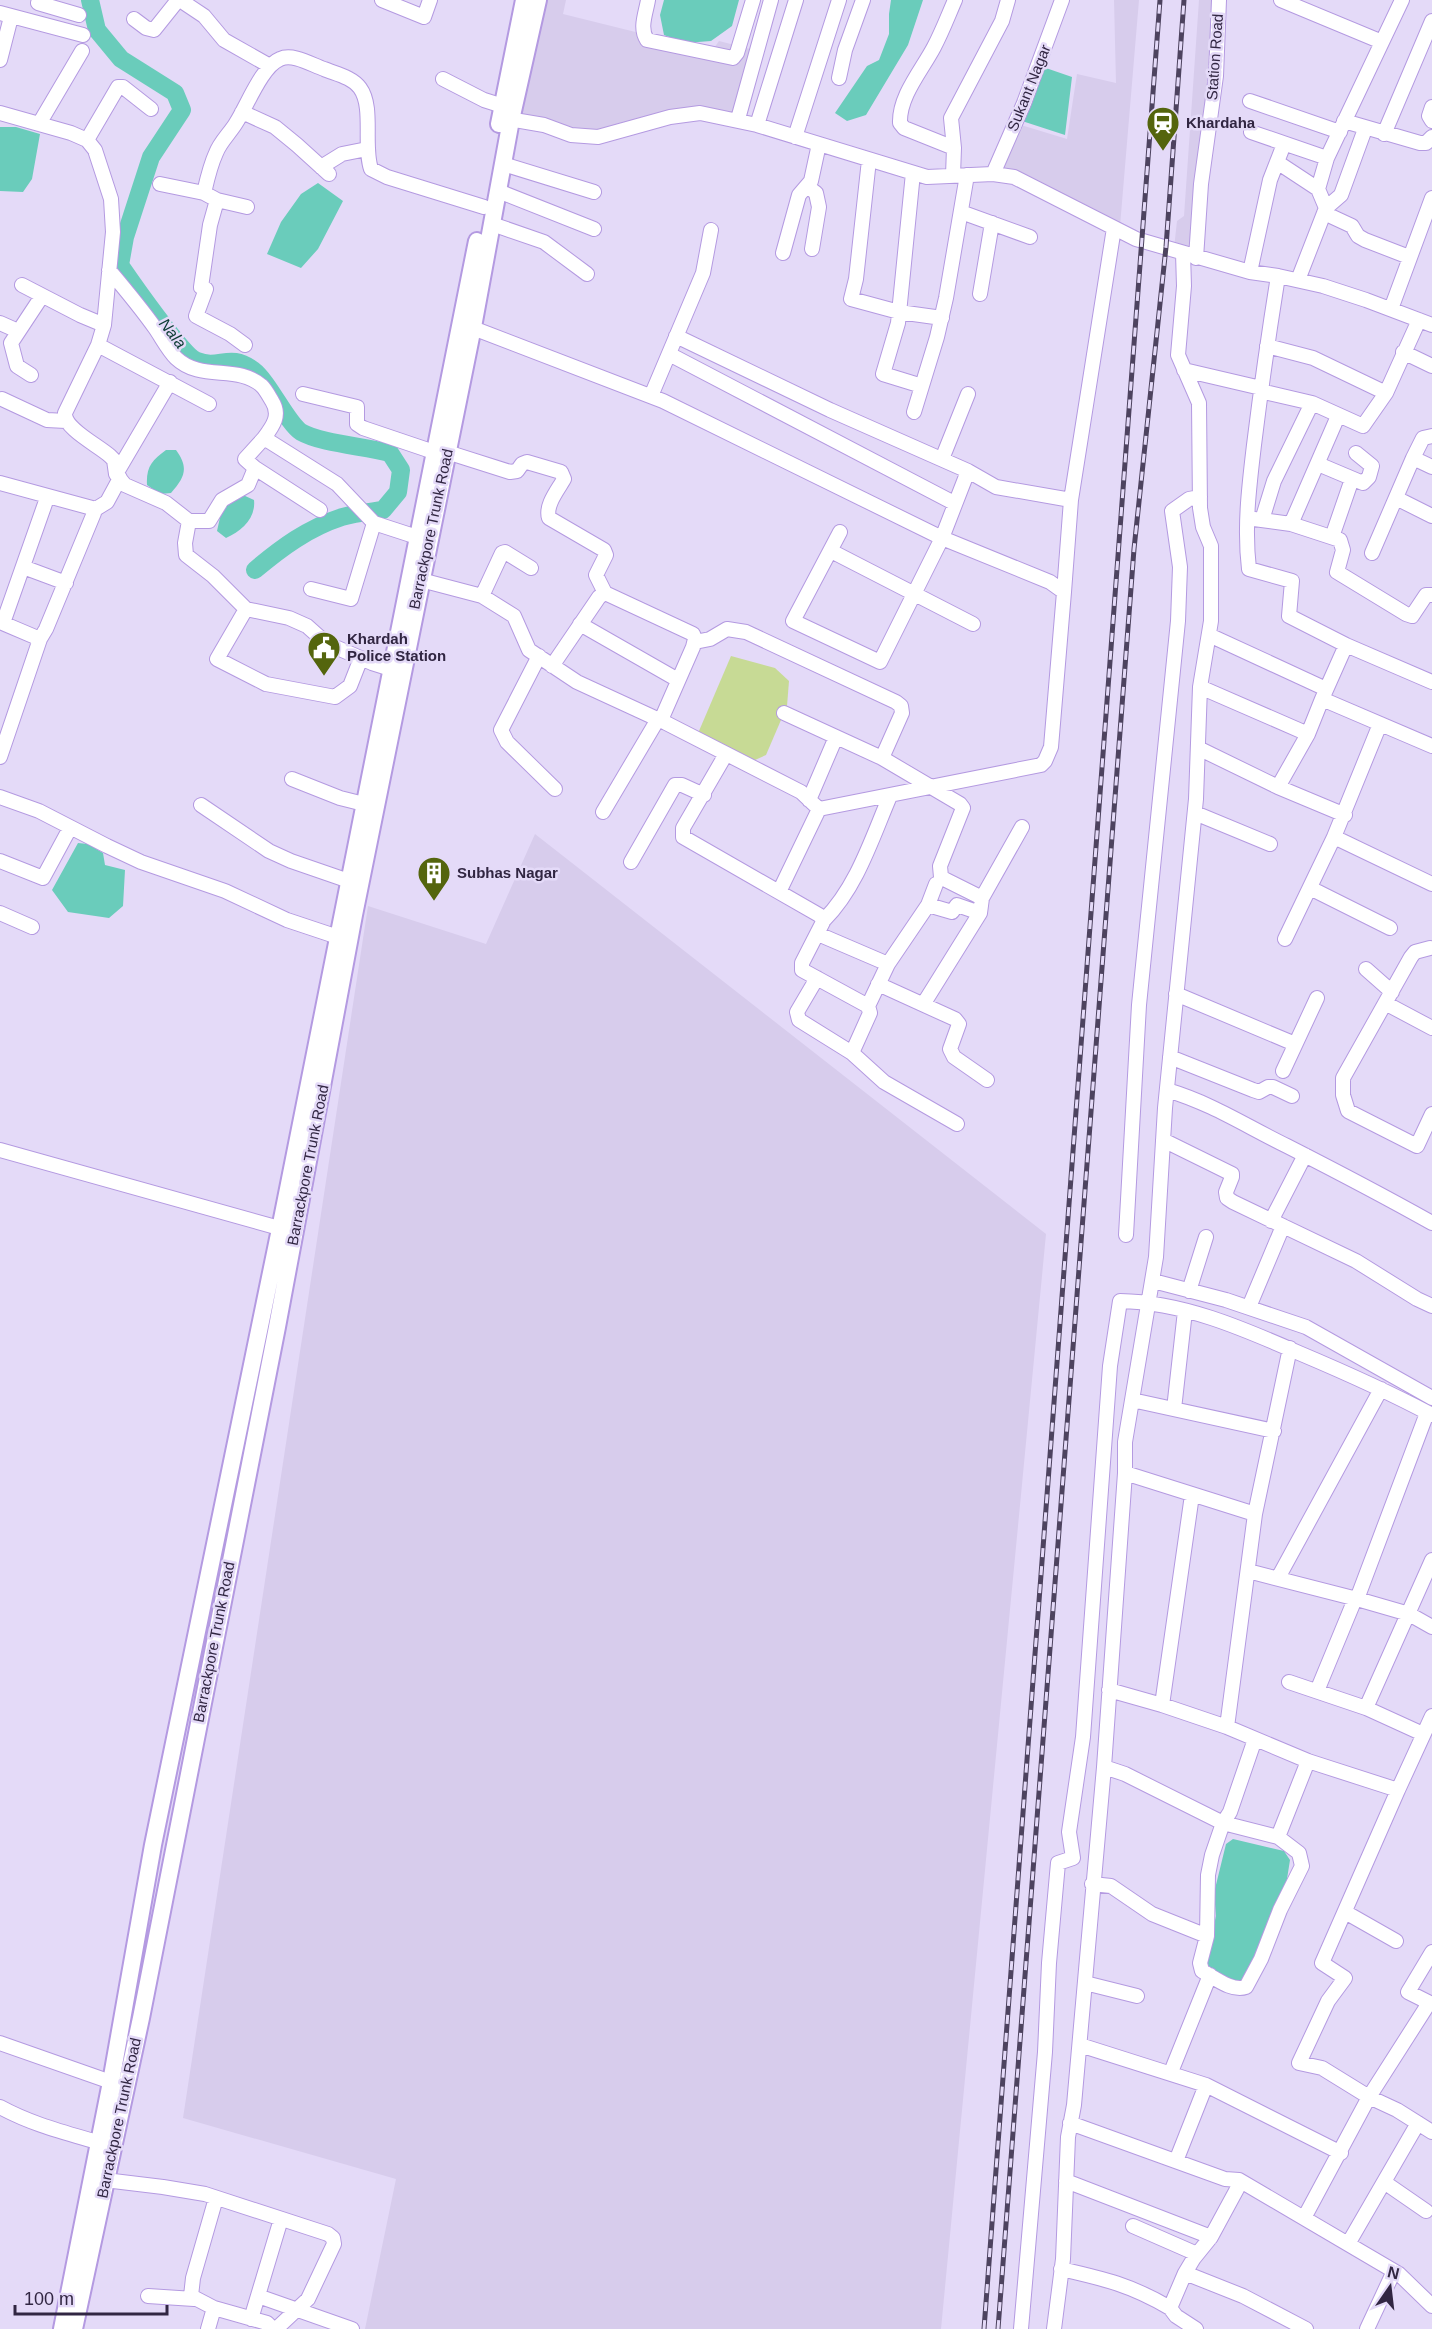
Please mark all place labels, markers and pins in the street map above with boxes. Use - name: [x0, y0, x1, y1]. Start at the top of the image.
- station icon: Khardaha: [1145, 105, 1181, 152]
- place label: Khardaha: [1186, 114, 1256, 131]
- public building icon: Khardah Police Station: [306, 630, 342, 677]
- place label: Khardah Police Station: [347, 630, 446, 664]
- building icon: Subhas Nagar: [416, 855, 452, 902]
- place label: Subhas Nagar: [457, 864, 558, 881]

